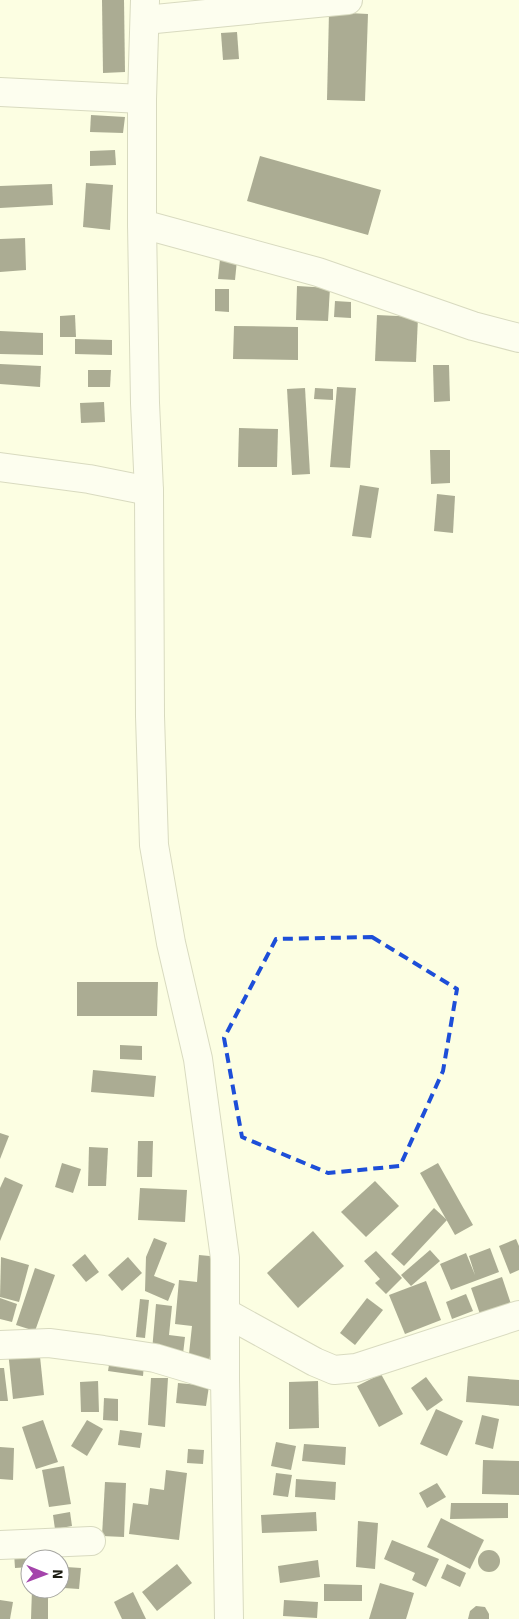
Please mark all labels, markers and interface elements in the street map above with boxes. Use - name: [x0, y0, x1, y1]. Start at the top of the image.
- north arrow: [20, 1549, 70, 1599]
- text: N: [49, 1569, 66, 1579]

